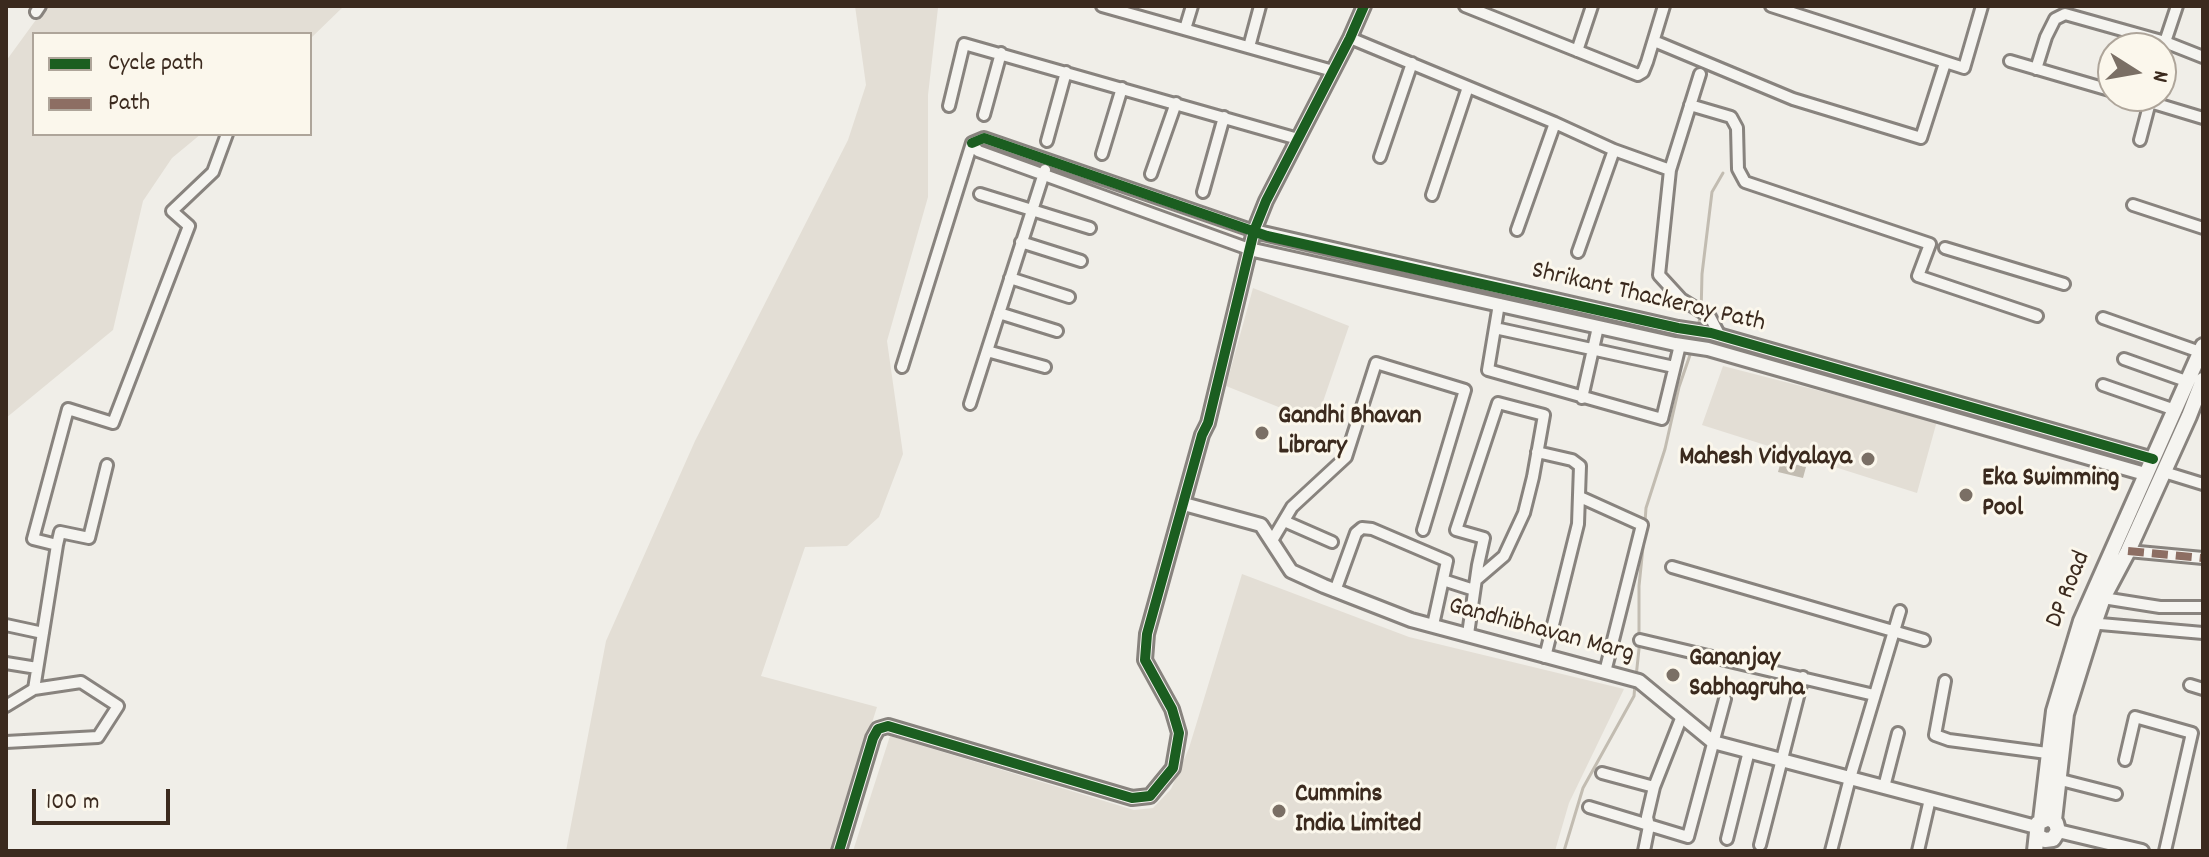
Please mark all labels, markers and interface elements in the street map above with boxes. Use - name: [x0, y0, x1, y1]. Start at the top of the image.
- legend: [32, 32, 312, 136]
- north arrow: [2097, 32, 2177, 112]
- text: Cycle path: [108, 47, 203, 81]
- text: N: [2143, 68, 2175, 85]
- text: Path: [108, 87, 150, 121]
- street label: Shrikant Thackeray Path: [1528, 257, 1768, 341]
- place label: Gandhi Bhavan Library: [1278, 402, 1422, 464]
- marker: Gandhi Bhavan Library: [1253, 424, 1271, 442]
- place label: Mahesh Vidyalaya: [1679, 443, 1852, 475]
- marker: Mahesh Vidyalaya: [1859, 450, 1877, 468]
- place label: Eka Swimming Pool: [1982, 464, 2119, 526]
- marker: Eka Swimming Pool: [1957, 486, 1975, 504]
- street label: DP Road: [2041, 547, 2099, 633]
- street label: Gandhibhavan Marg: [1445, 592, 1637, 672]
- place label: Gananjay Sabhagruha: [1689, 644, 1804, 706]
- marker: Gananjay Sabhagruha: [1664, 666, 1682, 684]
- scale bar: [36, 773, 174, 823]
- place label: Cummins India Limited: [1295, 780, 1421, 842]
- text: 100 m: [46, 786, 99, 820]
- marker: Cummins India Limited: [1270, 802, 1288, 820]

